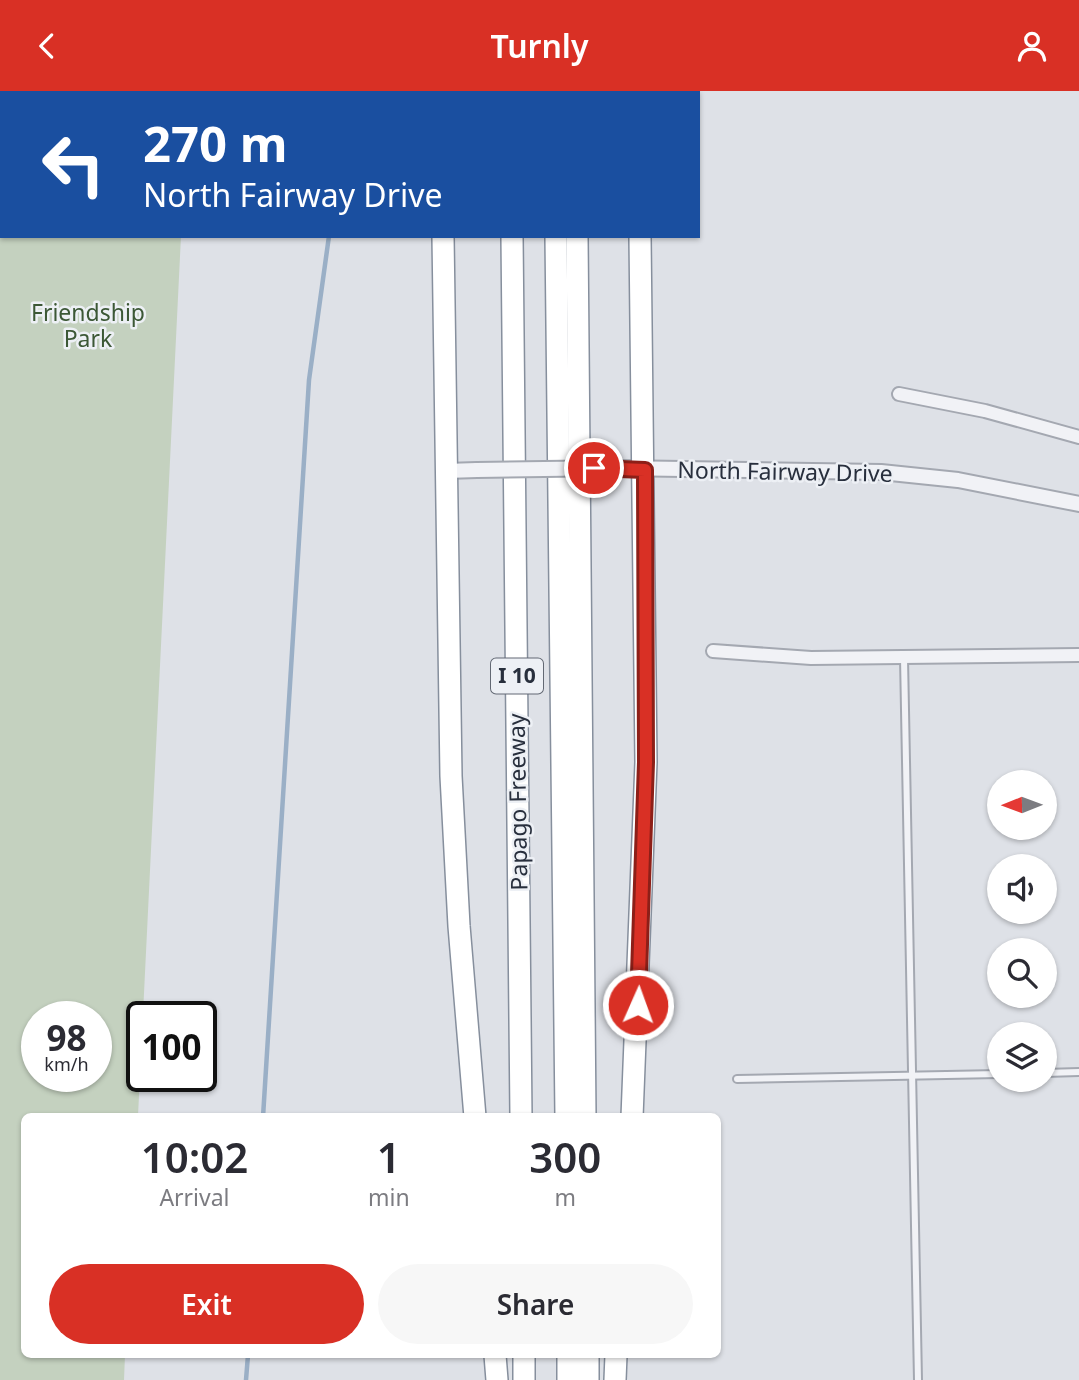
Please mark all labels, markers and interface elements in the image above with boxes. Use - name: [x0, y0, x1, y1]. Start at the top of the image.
- text: Turnly: [491, 24, 588, 67]
- icon: back: [28, 27, 66, 65]
- icon: person: [1013, 27, 1051, 65]
- text: 270 m: [143, 110, 288, 176]
- icon: left: [28, 119, 119, 210]
- text: North Fairway Drive: [143, 173, 442, 216]
- park label: Friendship Park: [31, 296, 145, 354]
- pin: [564, 438, 624, 498]
- icon: arrive: [575, 449, 613, 487]
- street label: North Fairway Drive: [677, 453, 893, 489]
- road number: I 10: [491, 659, 543, 693]
- street label: Papago Freeway: [499, 713, 535, 891]
- north arrow: [987, 770, 1057, 840]
- map controls: [987, 770, 1057, 1092]
- button: sound: [987, 854, 1057, 924]
- button: search: [987, 938, 1057, 1008]
- position arrow: [601, 968, 675, 1042]
- speed limit sign: 100: [126, 1001, 217, 1092]
- text: 98: [46, 1014, 87, 1061]
- button: layers: [987, 1022, 1057, 1092]
- text: km/h: [44, 1052, 89, 1076]
- text: 10:02: [141, 1128, 248, 1185]
- text: 1: [377, 1128, 401, 1185]
- text: 300: [529, 1128, 601, 1185]
- text: Arrival: [159, 1181, 230, 1213]
- text: min: [368, 1181, 410, 1213]
- text: m: [555, 1181, 576, 1213]
- button: Exit: [49, 1264, 364, 1344]
- button: Share: [378, 1264, 693, 1344]

